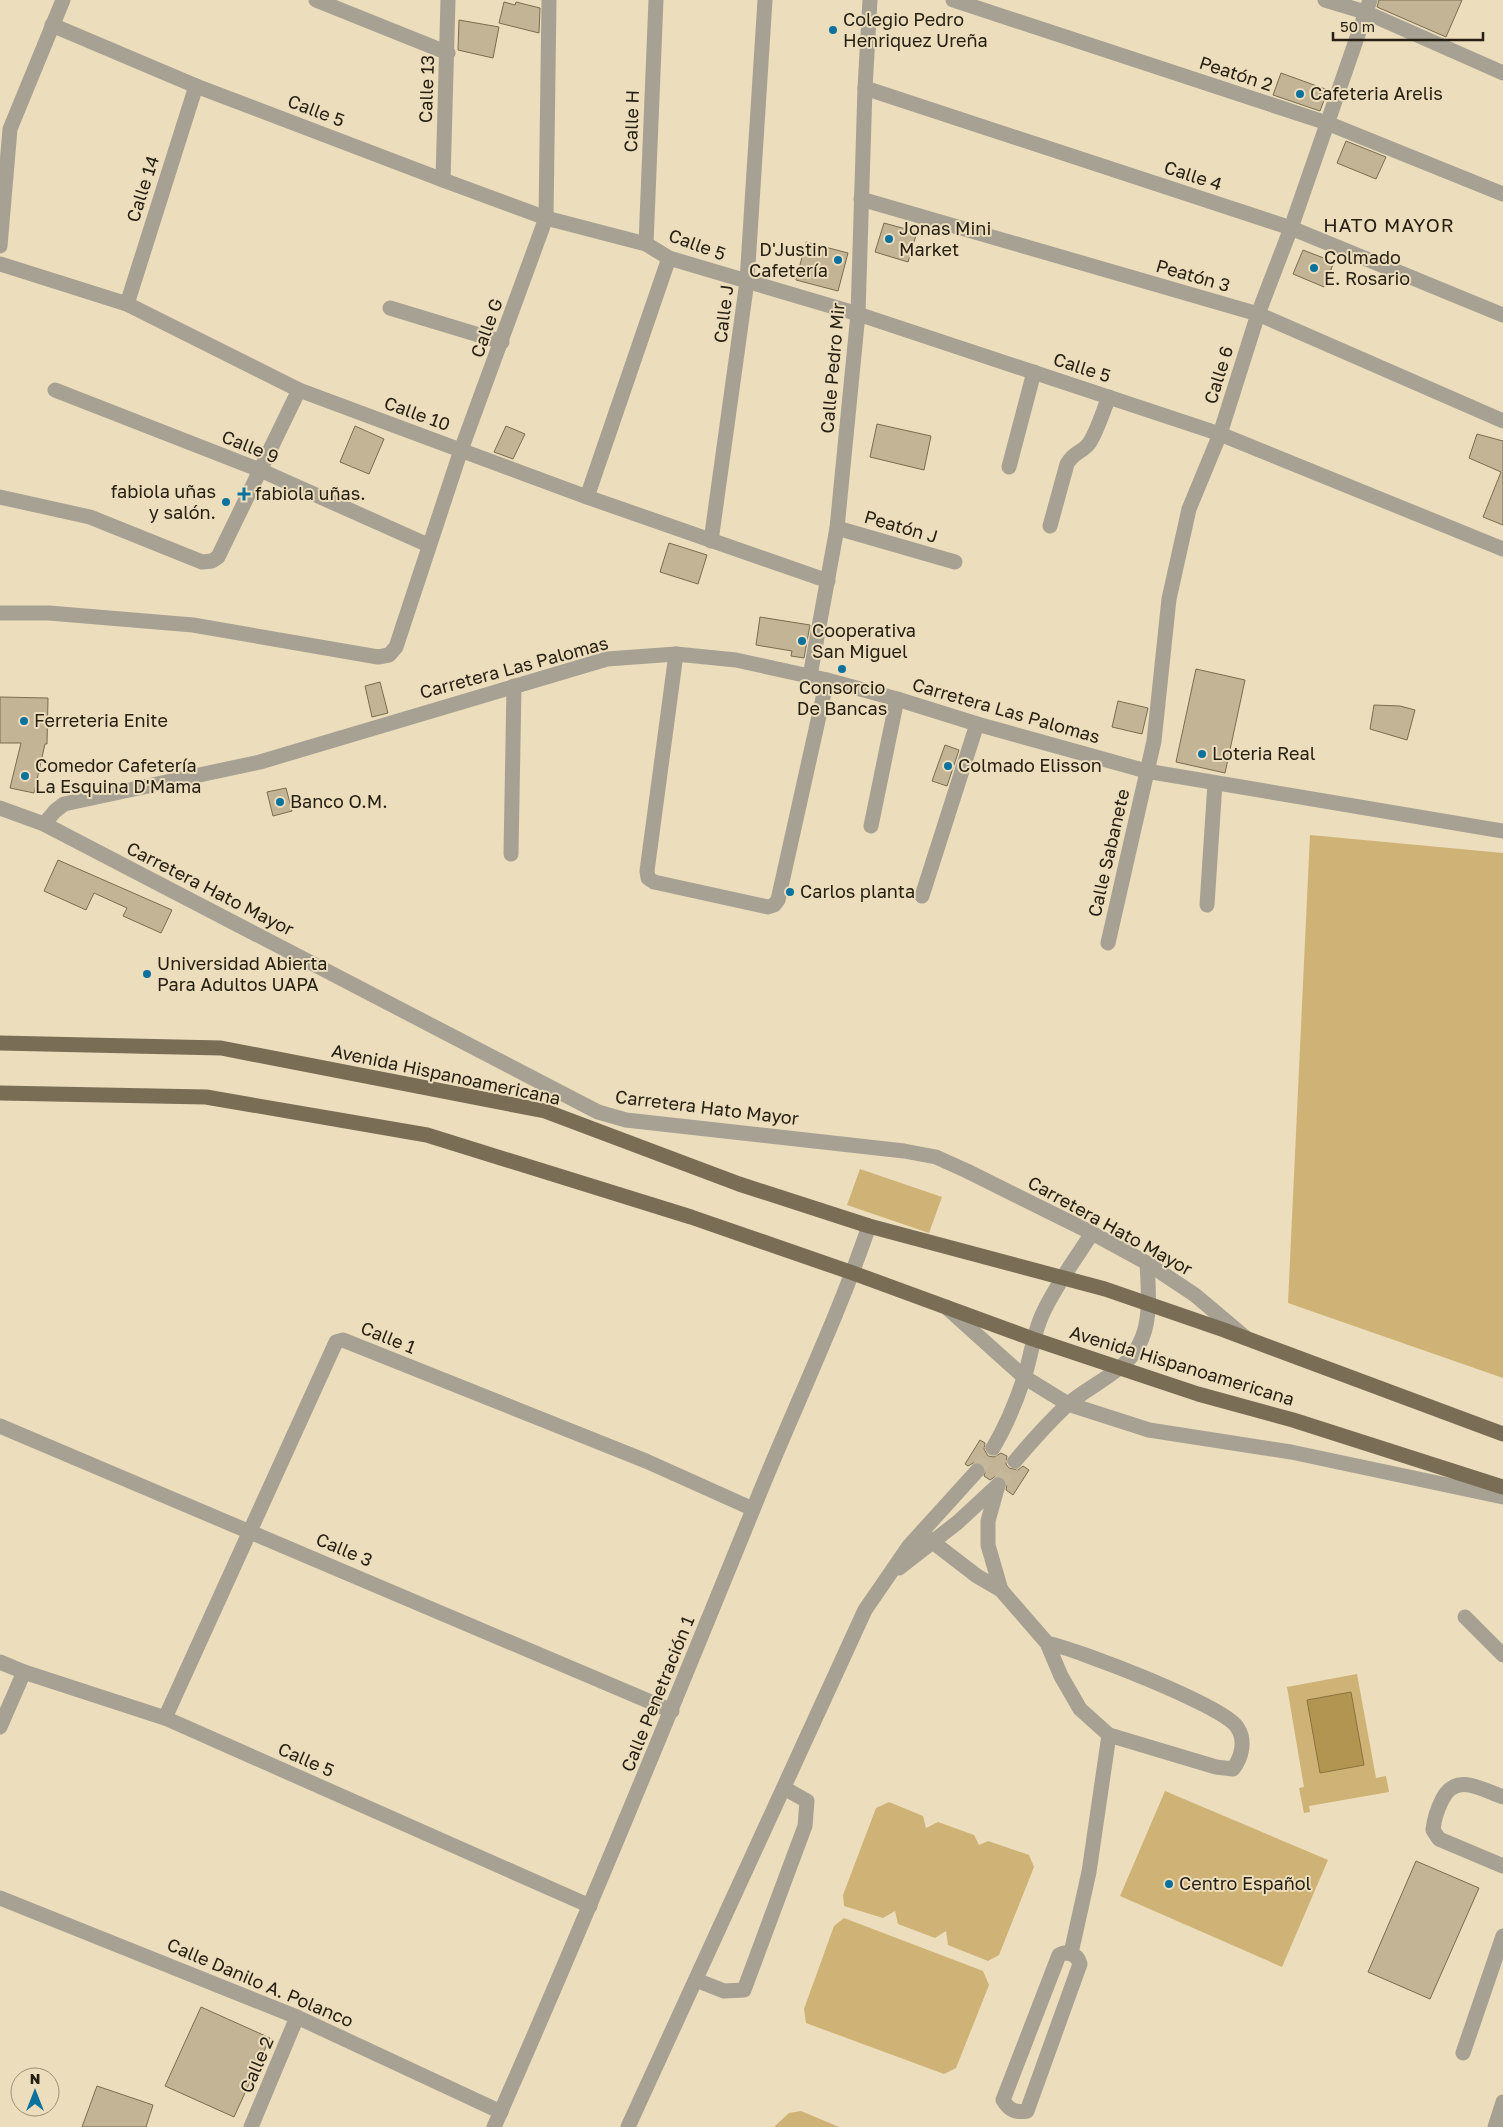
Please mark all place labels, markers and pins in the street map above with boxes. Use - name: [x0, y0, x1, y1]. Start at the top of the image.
- place label: Colegio Pedro Henriquez Ureña: [843, 8, 988, 51]
- marker: Colegio Pedro Henriquez Ureña: [827, 24, 839, 36]
- place label: Cafeteria Arelis: [1310, 82, 1443, 104]
- marker: Cafeteria Arelis: [1294, 88, 1306, 100]
- place label: Jonas Mini Market: [899, 217, 991, 260]
- marker: Jonas Mini Market: [883, 233, 895, 245]
- place label: D'Justin Cafetería: [749, 238, 828, 281]
- place label: Colmado E. Rosario: [1324, 246, 1410, 289]
- marker: D'Justin Cafetería: [832, 254, 844, 266]
- marker: Colmado E. Rosario: [1308, 262, 1320, 274]
- place label: fabiola uñas y salón.: [111, 480, 216, 523]
- place label: fabiola uñas.: [255, 482, 366, 504]
- marker: fabiola uñas.: [237, 487, 251, 501]
- marker: fabiola uñas y salón.: [220, 496, 232, 508]
- place label: Cooperativa San Miguel: [812, 619, 916, 662]
- marker: Cooperativa San Miguel: [796, 635, 808, 647]
- marker: Consorcio De Bancas: [836, 663, 848, 675]
- place label: Consorcio De Bancas: [797, 676, 887, 719]
- place label: Ferreteria Enite: [34, 709, 168, 731]
- marker: Ferreteria Enite: [18, 715, 30, 727]
- place label: Loteria Real: [1212, 742, 1316, 764]
- marker: Loteria Real: [1196, 748, 1208, 760]
- place label: Comedor Cafetería La Esquina D'Mama: [35, 754, 201, 797]
- place label: Colmado Elisson: [958, 754, 1102, 776]
- marker: Colmado Elisson: [942, 760, 954, 772]
- marker: Comedor Cafetería La Esquina D'Mama: [19, 770, 31, 782]
- place label: Banco O.M.: [290, 790, 388, 812]
- marker: Banco O.M.: [274, 796, 286, 808]
- place label: Carlos planta: [800, 880, 915, 902]
- marker: Carlos planta: [784, 886, 796, 898]
- place label: Universidad Abierta Para Adultos UAPA: [157, 952, 328, 995]
- marker: Universidad Abierta Para Adultos UAPA: [141, 968, 153, 980]
- place label: Centro Español: [1179, 1872, 1312, 1894]
- marker: Centro Español: [1163, 1878, 1175, 1890]

